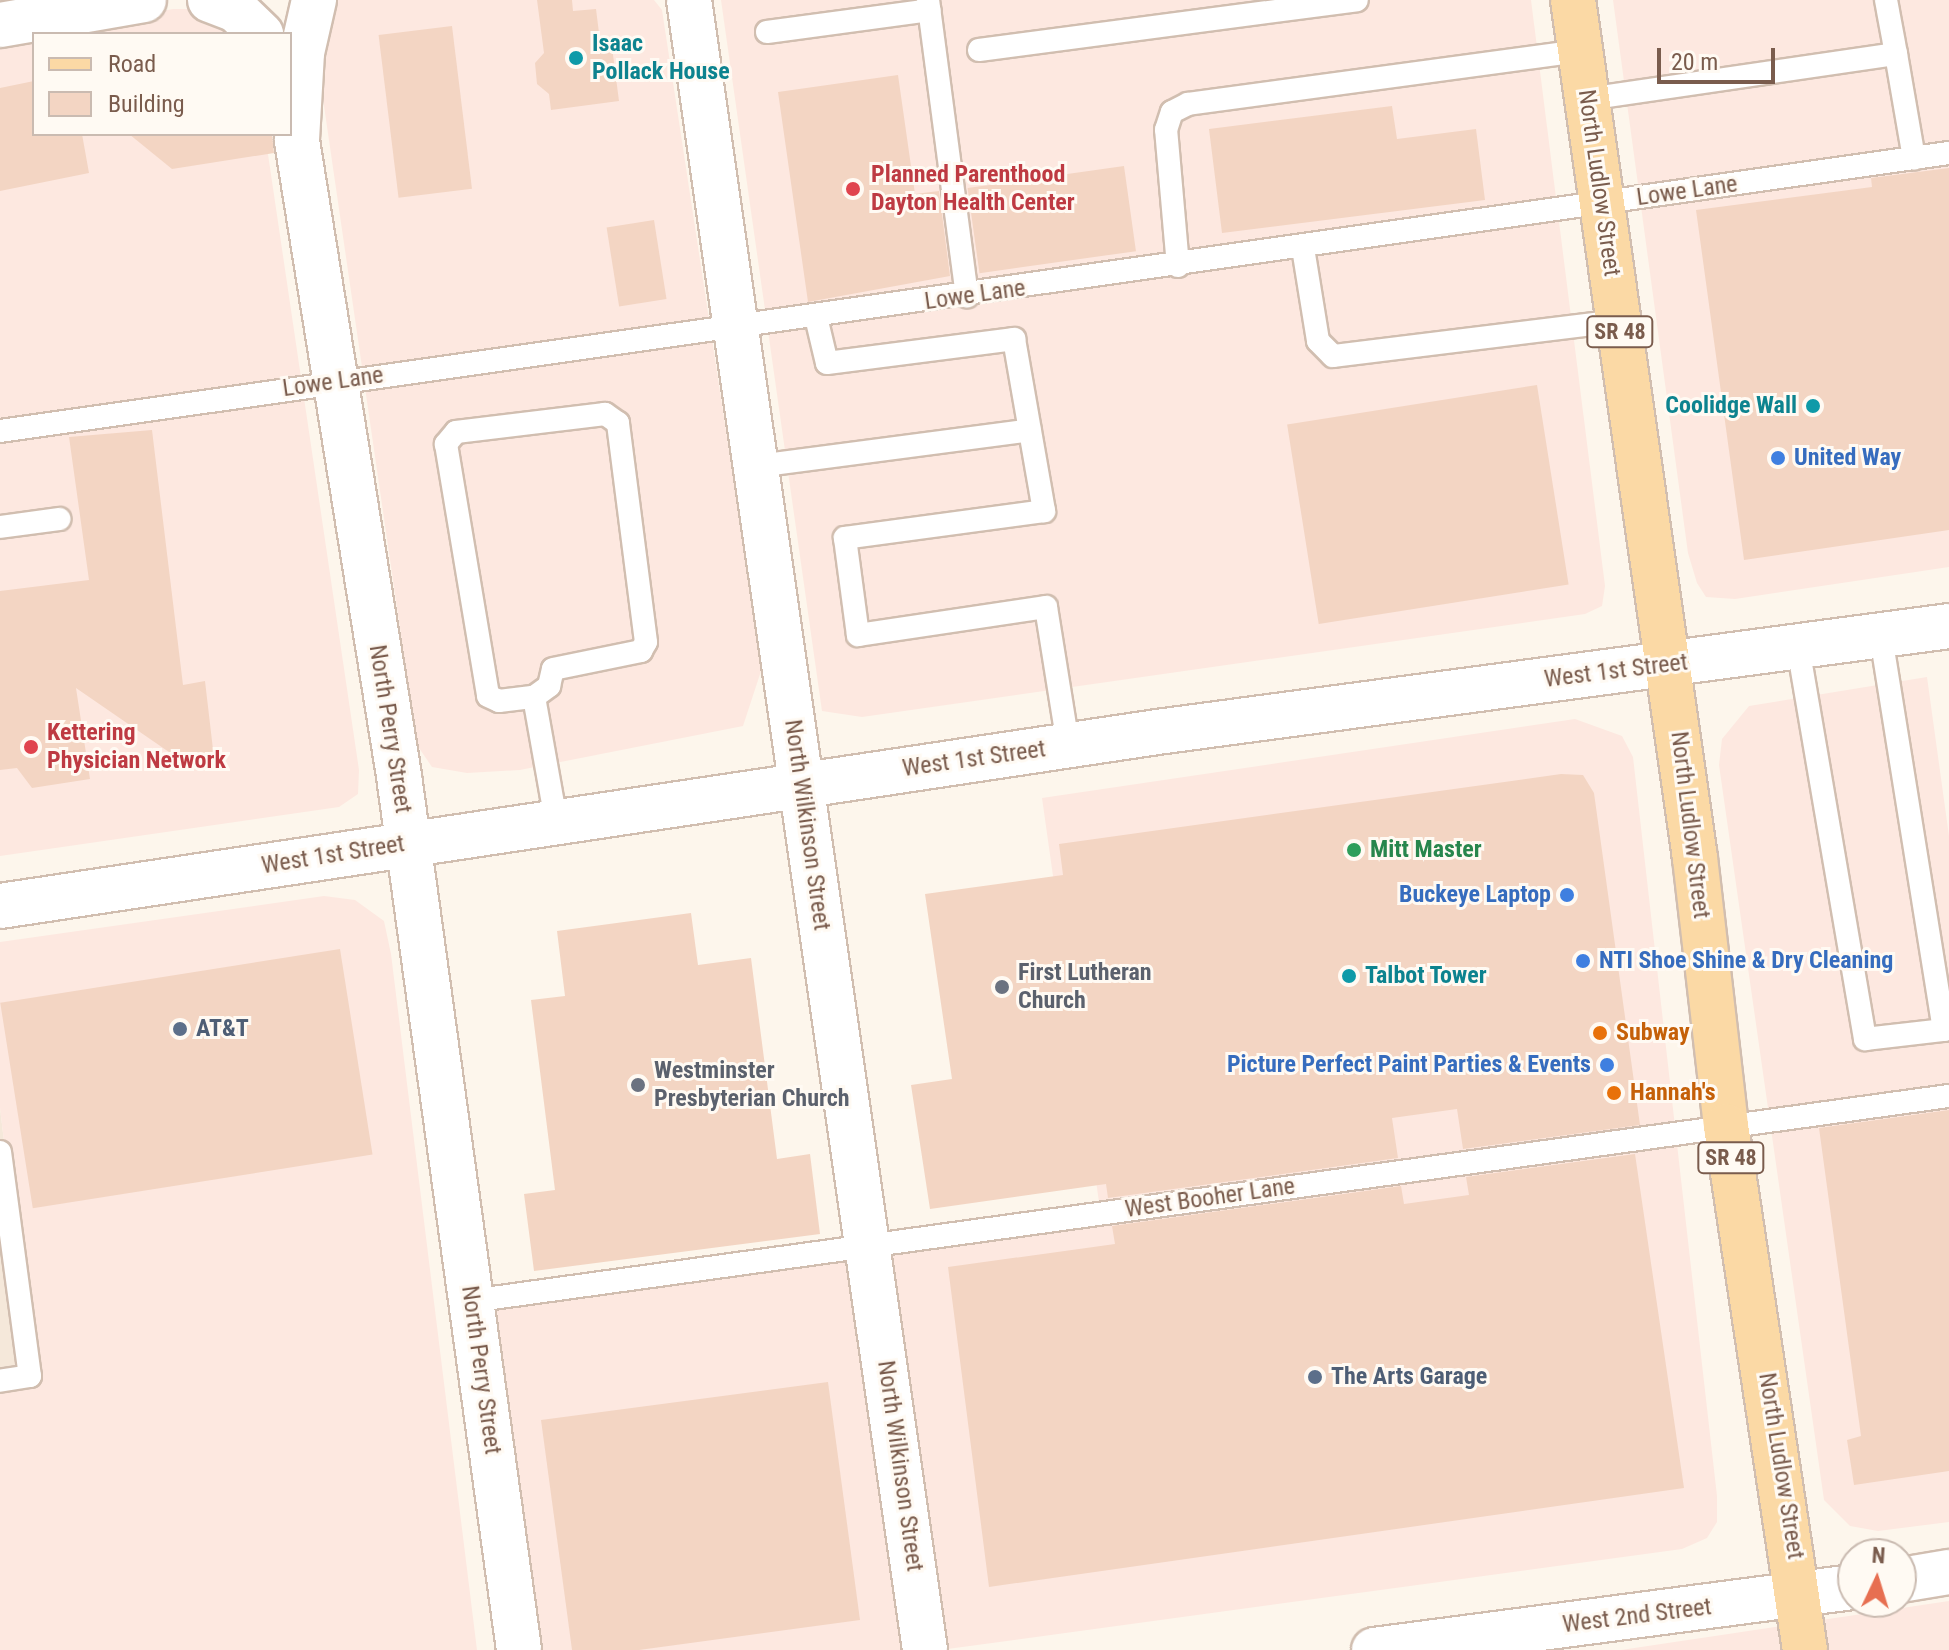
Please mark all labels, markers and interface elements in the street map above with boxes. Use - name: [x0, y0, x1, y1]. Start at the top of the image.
- place label: Isaac Pollack House: [592, 30, 730, 86]
- legend: [32, 32, 292, 136]
- scale bar: [1661, 32, 1779, 82]
- text: 20 m: [1671, 48, 1718, 76]
- marker: Isaac Pollack House: [567, 49, 585, 67]
- text: Road: [108, 50, 156, 78]
- street label: North Ludlow Street: [1572, 88, 1626, 278]
- text: Building: [108, 90, 185, 118]
- place label: Planned Parenthood Dayton Health Center: [871, 161, 1075, 217]
- street label: Lowe Lane: [1635, 170, 1739, 212]
- marker: Planned Parenthood Dayton Health Center: [842, 178, 864, 200]
- street label: Lowe Lane: [923, 274, 1027, 316]
- road number: SR 48: [1586, 314, 1654, 350]
- street label: Lowe Lane: [281, 361, 385, 403]
- place label: Coolidge Wall: [1665, 392, 1797, 420]
- marker: Coolidge Wall: [1804, 397, 1822, 415]
- place label: United Way: [1794, 444, 1901, 472]
- marker: United Way: [1769, 449, 1787, 467]
- street label: North Perry Street: [362, 643, 418, 815]
- street label: West 1st Street: [1543, 648, 1689, 694]
- street label: North Wilkinson Street: [778, 718, 836, 932]
- place label: Kettering Physician Network: [47, 719, 226, 775]
- street label: North Ludlow Street: [1664, 730, 1716, 920]
- street label: West 1st Street: [901, 735, 1047, 783]
- marker: Kettering Physician Network: [22, 738, 40, 756]
- street label: West 1st Street: [259, 829, 407, 881]
- place label: Mitt Master: [1370, 836, 1482, 864]
- marker: Mitt Master: [1345, 841, 1363, 859]
- place label: Buckeye Laptop: [1399, 881, 1551, 909]
- marker: Buckeye Laptop: [1558, 886, 1576, 904]
- place label: NTI Shoe Shine & Dry Cleaning: [1599, 947, 1893, 975]
- marker: NTI Shoe Shine & Dry Cleaning: [1574, 952, 1592, 970]
- place label: First Lutheran Church: [1018, 959, 1152, 1015]
- place label: Talbot Tower: [1365, 962, 1487, 990]
- marker: Talbot Tower: [1340, 967, 1358, 985]
- marker: First Lutheran Church: [993, 978, 1011, 996]
- place label: AT&T: [196, 1015, 249, 1043]
- place label: Subway: [1616, 1019, 1690, 1047]
- marker: AT&T: [171, 1020, 189, 1038]
- marker: Subway: [1591, 1024, 1609, 1042]
- place label: Picture Perfect Paint Parties & Events: [1227, 1051, 1591, 1079]
- marker: Picture Perfect Paint Parties & Events: [1598, 1056, 1616, 1074]
- place label: Westminster Presbyterian Church: [654, 1057, 850, 1113]
- marker: Westminster Presbyterian Church: [629, 1076, 647, 1094]
- place label: Hannah's: [1630, 1079, 1716, 1107]
- marker: Hannah's: [1605, 1084, 1623, 1102]
- road number: SR 48: [1697, 1140, 1765, 1176]
- street label: West Booher Lane: [1123, 1172, 1297, 1224]
- street label: North Perry Street: [455, 1284, 507, 1456]
- street label: North Wilkinson Street: [871, 1359, 929, 1573]
- place label: The Arts Garage: [1331, 1363, 1487, 1391]
- marker: The Arts Garage: [1306, 1368, 1324, 1386]
- street label: North Ludlow Street: [1752, 1371, 1810, 1561]
- north arrow: [1837, 1538, 1917, 1618]
- text: N: [1871, 1543, 1886, 1568]
- street label: West 2nd Street: [1561, 1593, 1713, 1639]

